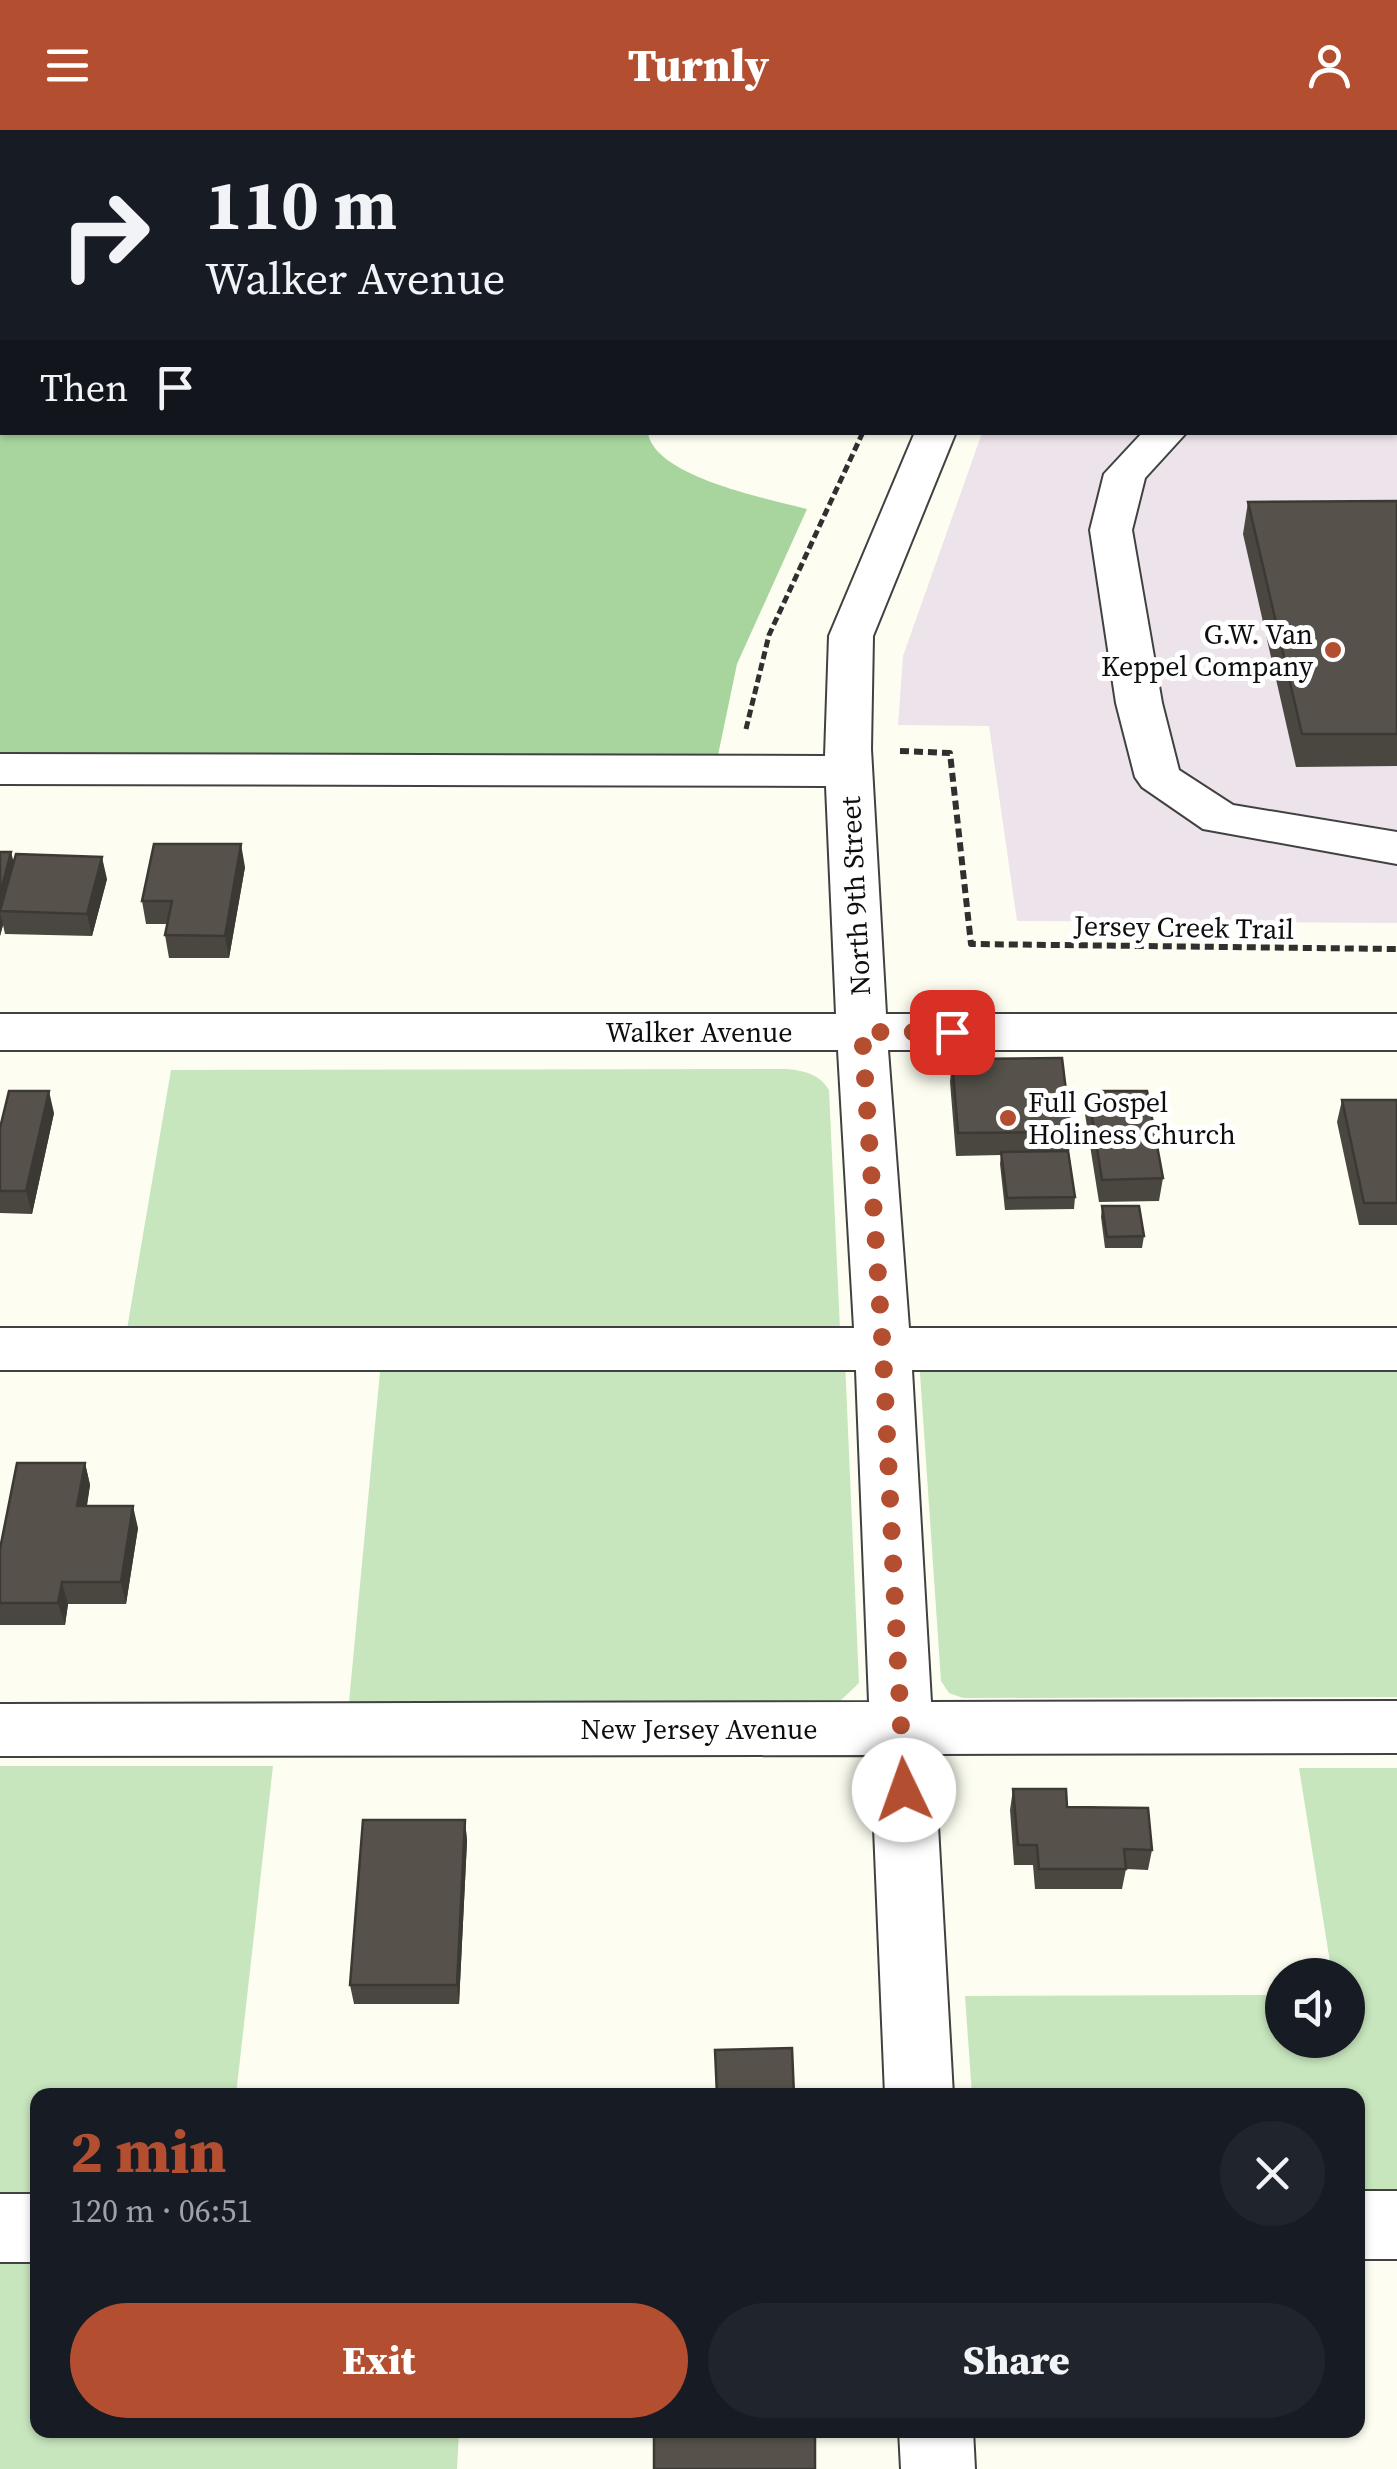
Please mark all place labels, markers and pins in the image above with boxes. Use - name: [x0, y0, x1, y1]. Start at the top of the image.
- place label: G.W. Van Keppel Company: [1101, 615, 1314, 685]
- marker: G.W. Van Keppel Company: [1322, 639, 1344, 661]
- pin: [910, 990, 995, 1075]
- place label: Full Gospel Holiness Church: [1028, 1083, 1236, 1153]
- marker: Full Gospel Holiness Church: [997, 1107, 1019, 1129]

